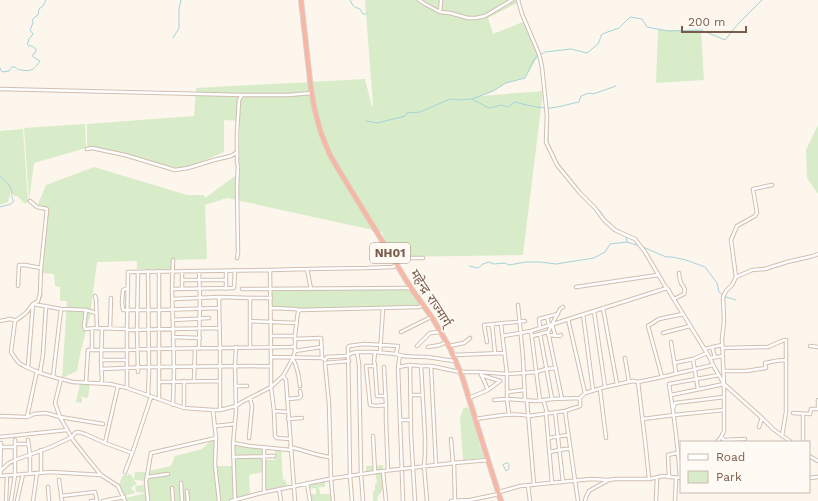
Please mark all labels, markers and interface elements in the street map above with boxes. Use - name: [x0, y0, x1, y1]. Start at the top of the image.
- scale bar: [682, 8, 746, 34]
- text: 200 m: [688, 15, 725, 29]
- road number: NH01: [370, 243, 410, 263]
- street label: महेन्द्र राज्मार्ग्: [407, 267, 456, 331]
- legend: [680, 441, 810, 493]
- text: Road: [716, 450, 745, 464]
- text: Park: [716, 470, 742, 484]

